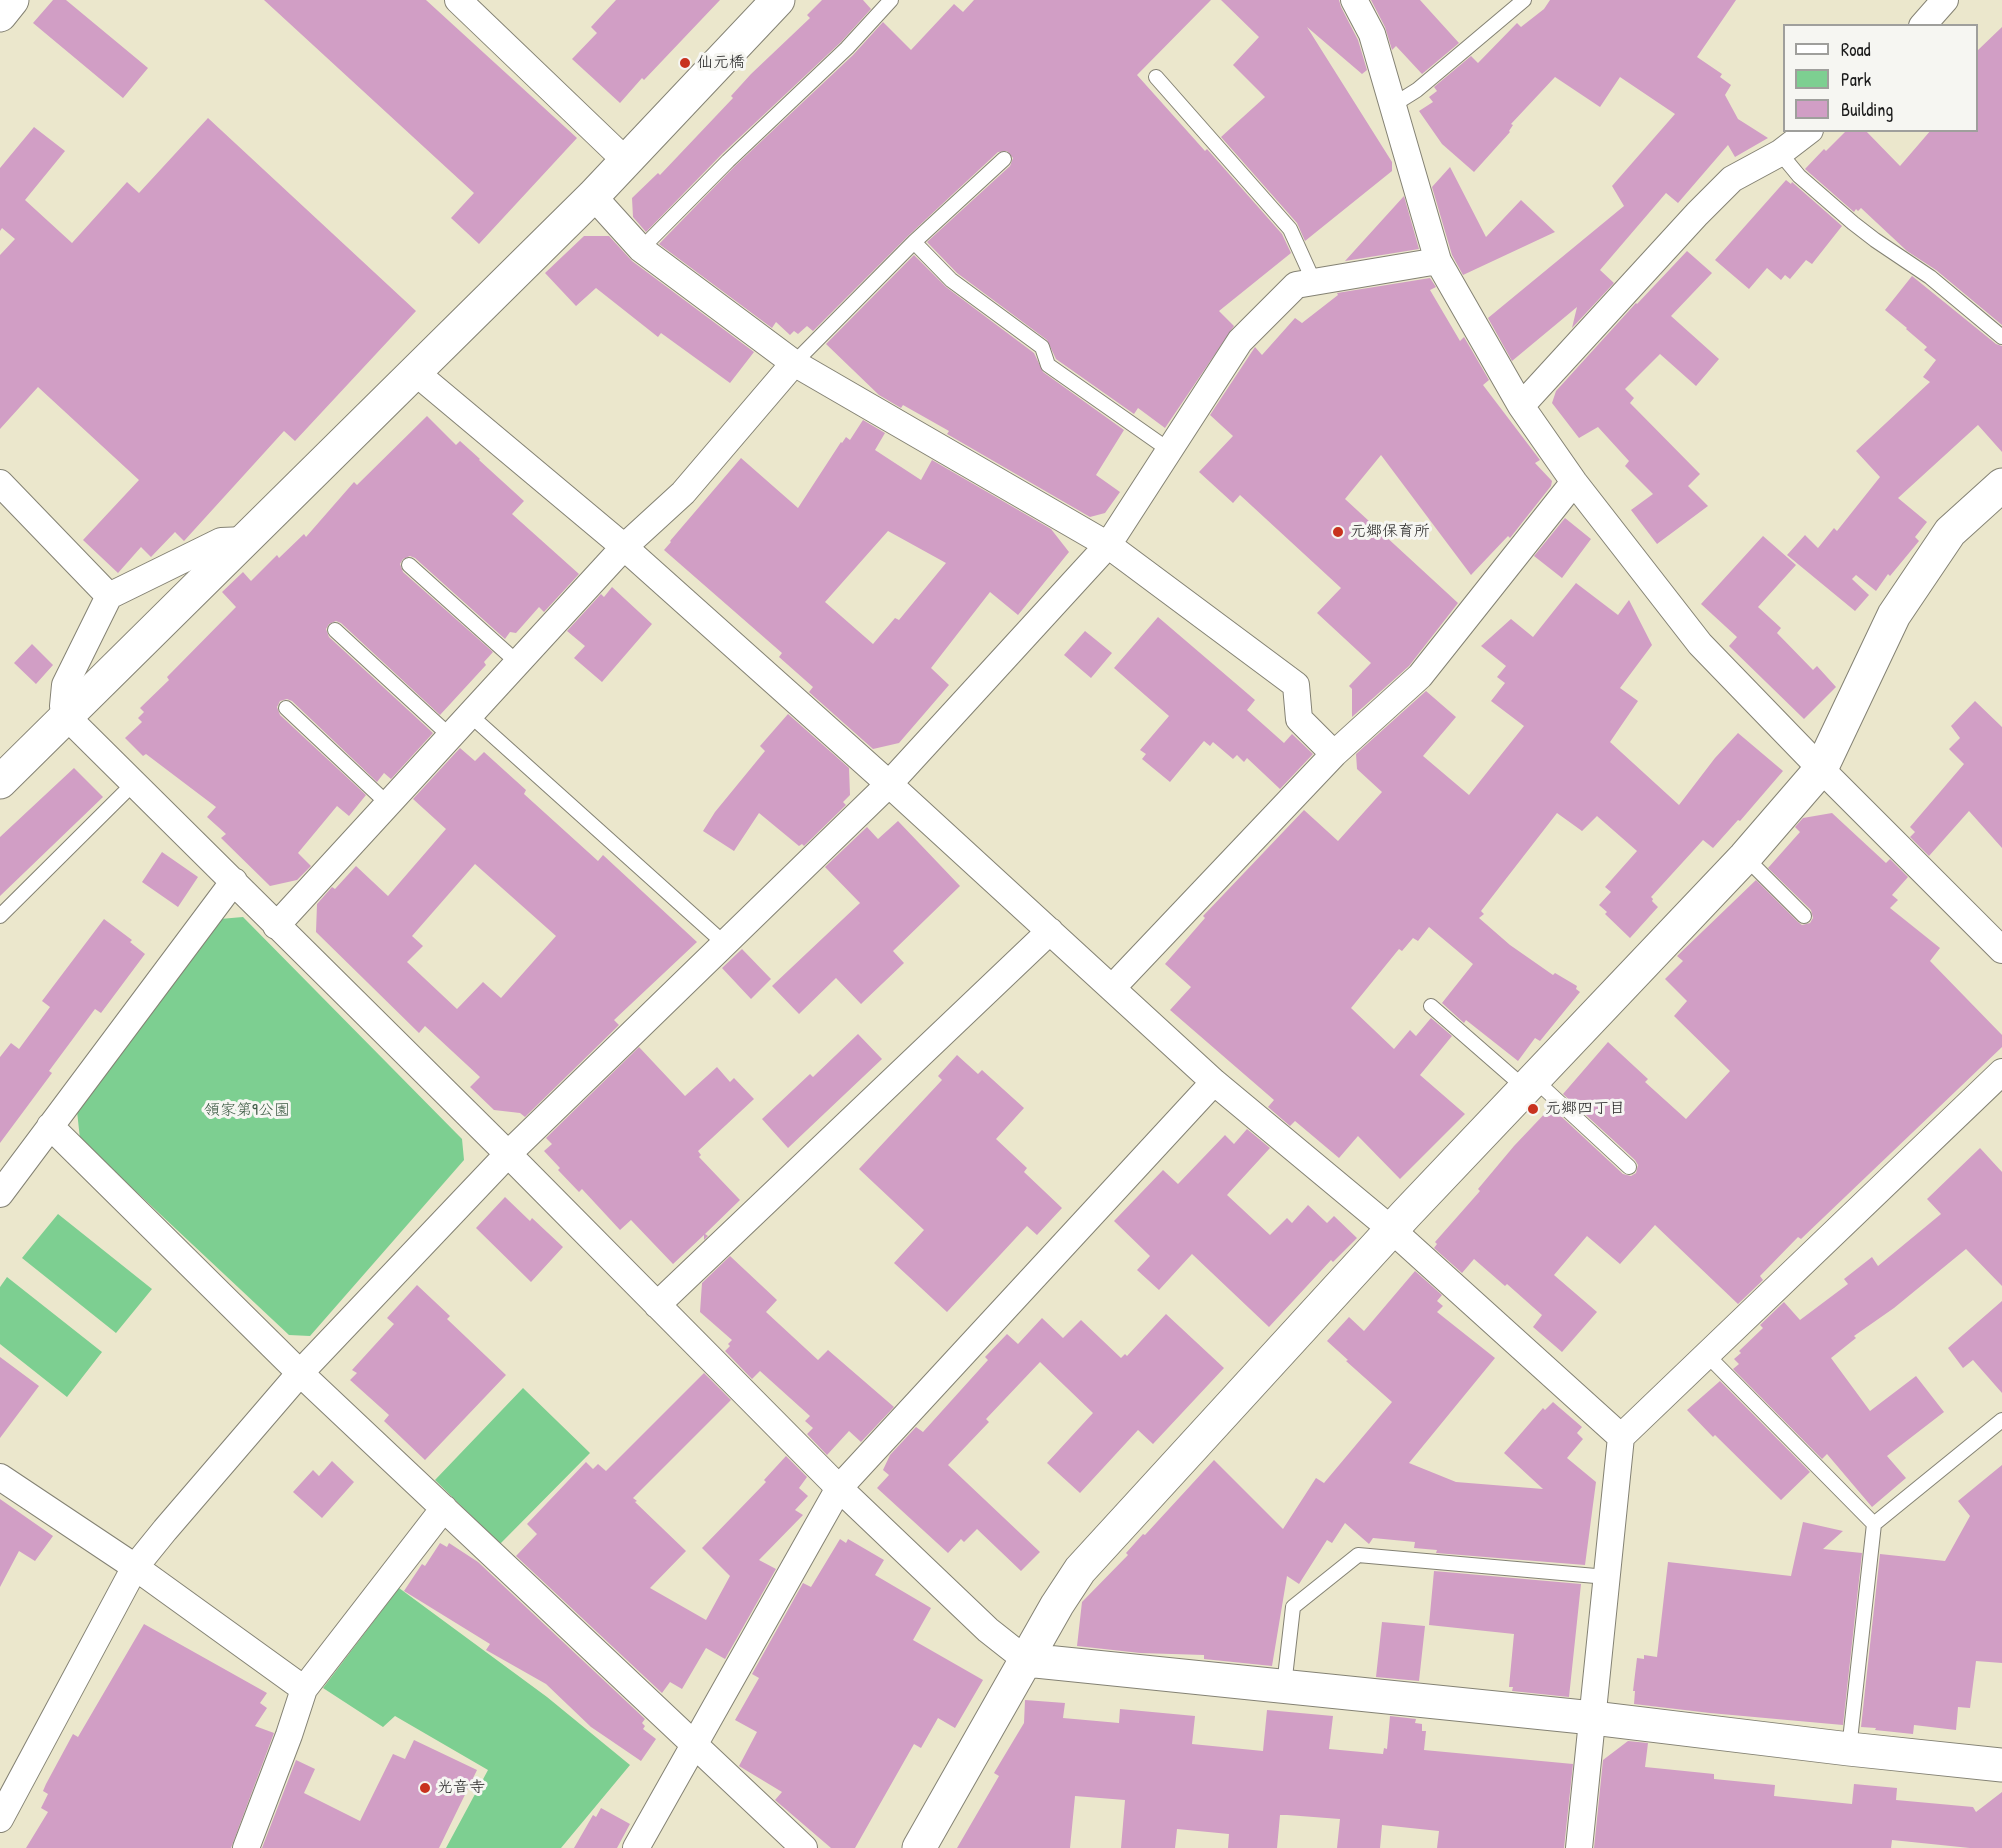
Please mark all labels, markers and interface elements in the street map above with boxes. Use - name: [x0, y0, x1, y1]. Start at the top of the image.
- legend: [1783, 24, 1978, 132]
- text: Road: [1841, 37, 1871, 62]
- place label: 仙元橋: [697, 53, 745, 73]
- marker: 仙元橋: [678, 56, 692, 70]
- text: Park: [1841, 67, 1871, 92]
- text: Building: [1841, 97, 1893, 122]
- place label: 元郷保育所: [1350, 522, 1430, 542]
- marker: 元郷保育所: [1331, 525, 1345, 539]
- place label: 元郷四丁目: [1545, 1099, 1625, 1119]
- park label: 領家第9公園: [204, 1101, 290, 1121]
- marker: 元郷四丁目: [1526, 1102, 1540, 1116]
- place label: 光音寺: [437, 1778, 485, 1798]
- marker: 光音寺: [418, 1781, 432, 1795]

